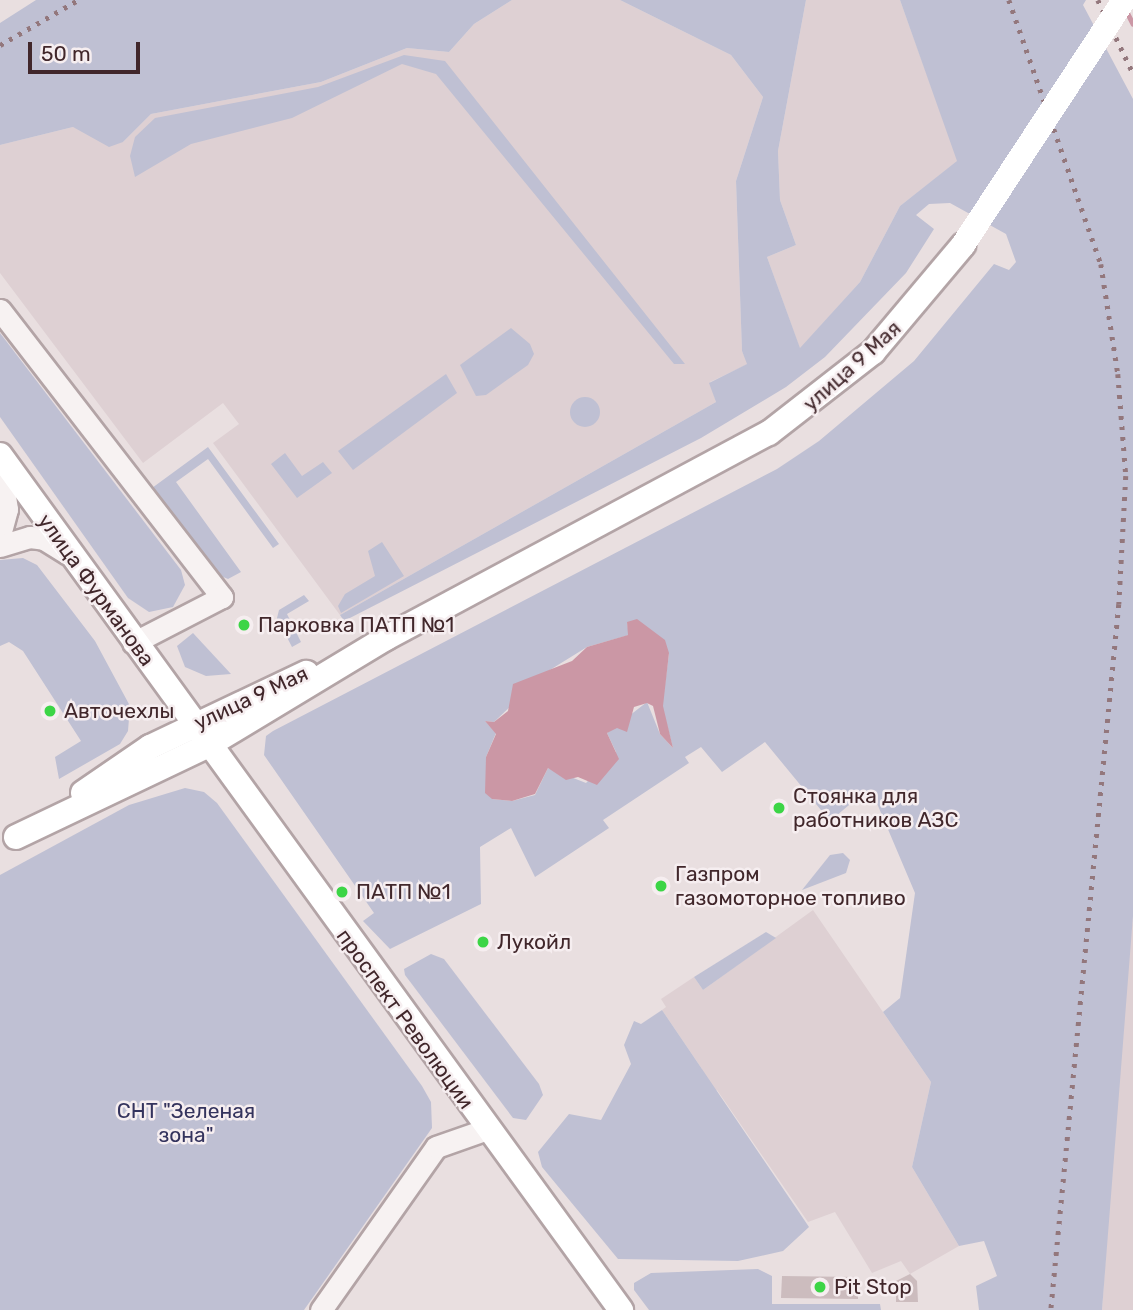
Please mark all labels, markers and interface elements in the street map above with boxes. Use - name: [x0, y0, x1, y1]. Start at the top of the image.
- scale bar: [32, 28, 144, 72]
- text: 50 m: [41, 41, 91, 66]
- street label: улица 9 Мая: [798, 316, 906, 416]
- street label: улица Фурманова: [32, 509, 160, 671]
- place label: Парковка ПАТП №1: [258, 612, 454, 638]
- marker: Парковка ПАТП №1: [236, 617, 252, 633]
- street label: улица 9 Мая: [190, 661, 312, 735]
- place label: Авточехлы: [64, 698, 174, 724]
- marker: Авточехлы: [42, 703, 58, 719]
- place label: Стоянка для работников АЗС: [793, 783, 959, 833]
- marker: Стоянка для работников АЗС: [771, 800, 787, 816]
- place label: Газпром газомоторное топливо: [675, 861, 906, 911]
- marker: Газпром газомоторное топливо: [653, 878, 669, 894]
- place label: ПАТП №1: [356, 879, 451, 905]
- marker: ПАТП №1: [334, 884, 350, 900]
- street label: проспект Революции: [331, 924, 479, 1114]
- place label: Лукойл: [497, 929, 571, 955]
- marker: Лукойл: [475, 934, 491, 950]
- park label: СНТ "Зеленая зона": [117, 1098, 255, 1148]
- place label: Pit Stop: [834, 1274, 912, 1300]
- marker: Pit Stop: [812, 1279, 828, 1295]

